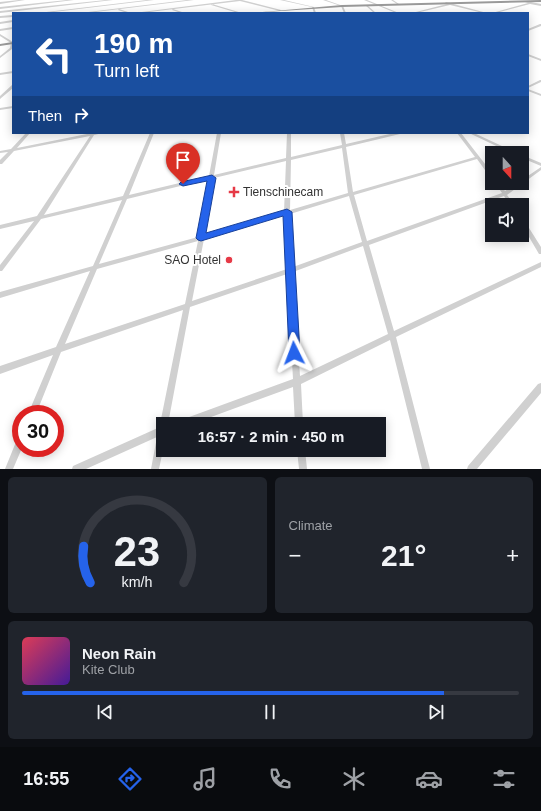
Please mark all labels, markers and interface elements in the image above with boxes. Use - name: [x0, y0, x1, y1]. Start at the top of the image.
- icon: left: [28, 28, 80, 80]
- text: 190 m: [94, 28, 173, 59]
- text: Turn left: [94, 61, 159, 81]
- icon: right: [70, 104, 92, 126]
- text: Then: [28, 107, 62, 124]
- pin: [166, 143, 200, 184]
- north arrow: [485, 146, 529, 190]
- map controls: [485, 146, 529, 242]
- icon: arrive: [172, 149, 194, 171]
- place label: Tienschinecam: [243, 185, 323, 199]
- marker: Tienschinecam: [228, 186, 240, 198]
- button: sound: [485, 198, 529, 242]
- place label: SAO Hotel: [164, 253, 221, 267]
- marker: SAO Hotel: [224, 255, 234, 265]
- position arrow: [273, 332, 315, 374]
- speed limit sign: 30: [12, 405, 64, 457]
- text: 16:57 · 2 min · 450 m: [198, 428, 344, 445]
- text: Climate: [289, 518, 333, 533]
- text: 23: [114, 528, 160, 575]
- text: 21°: [381, 539, 426, 572]
- text: −: [289, 543, 301, 568]
- text: +: [506, 543, 519, 568]
- text: km/h: [122, 574, 153, 590]
- text: Neon Rain: [82, 645, 156, 662]
- text: Kite Club: [82, 662, 135, 677]
- icon: previous: [94, 701, 116, 723]
- icon: pause: [259, 701, 281, 723]
- icon: next: [425, 701, 447, 723]
- icon: directions: [116, 765, 144, 793]
- icon: music: [191, 765, 219, 793]
- icon: phone: [266, 765, 294, 793]
- icon: climate: [340, 765, 368, 793]
- icon: car: [415, 765, 443, 793]
- icon: filters: [490, 765, 518, 793]
- text: 16:55: [23, 769, 69, 789]

